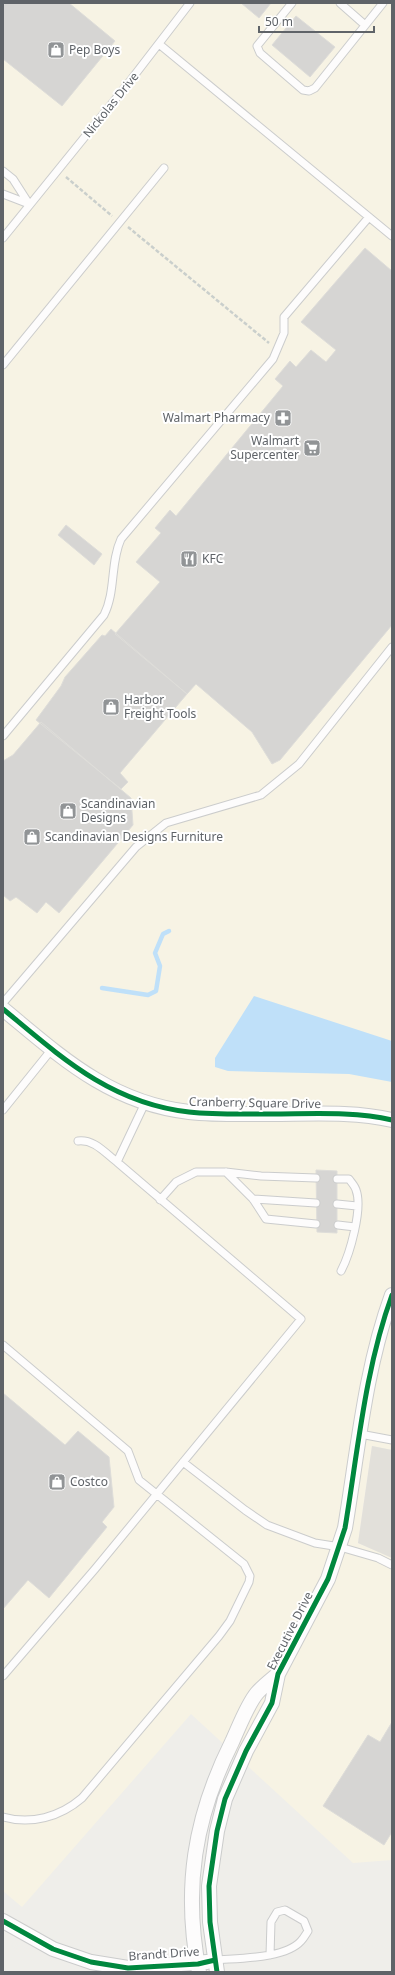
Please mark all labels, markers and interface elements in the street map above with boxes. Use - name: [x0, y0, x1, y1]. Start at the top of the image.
- scale bar: [259, 8, 374, 34]
- text: 50 m: [265, 13, 293, 30]
- shop icon: Pep Boys: [46, 40, 66, 60]
- place label: Pep Boys: [69, 41, 120, 58]
- street label: Nickolas Drive: [79, 68, 143, 141]
- pharmacy icon: Walmart Pharmacy: [273, 408, 293, 428]
- place label: Walmart Pharmacy: [163, 409, 271, 426]
- place label: Walmart Supercenter: [230, 432, 300, 463]
- supermarket icon: Walmart Supercenter: [302, 438, 322, 458]
- restaurant icon: KFC: [179, 549, 199, 569]
- place label: KFC: [202, 550, 224, 567]
- place label: Harbor Freight Tools: [124, 691, 197, 722]
- shop icon: Harbor Freight Tools: [101, 697, 121, 717]
- place label: Scandinavian Designs: [81, 795, 155, 826]
- shop icon: Scandinavian Designs: [58, 801, 78, 821]
- shop icon: Scandinavian Designs Furniture: [22, 827, 42, 847]
- place label: Scandinavian Designs Furniture: [45, 828, 223, 845]
- street label: Cranberry Square Drive: [189, 1093, 321, 1112]
- shop icon: Costco: [47, 1472, 67, 1492]
- place label: Costco: [70, 1473, 108, 1490]
- street label: Executive Drive: [262, 1588, 317, 1673]
- street label: Brandt Drive: [128, 1943, 200, 1964]

